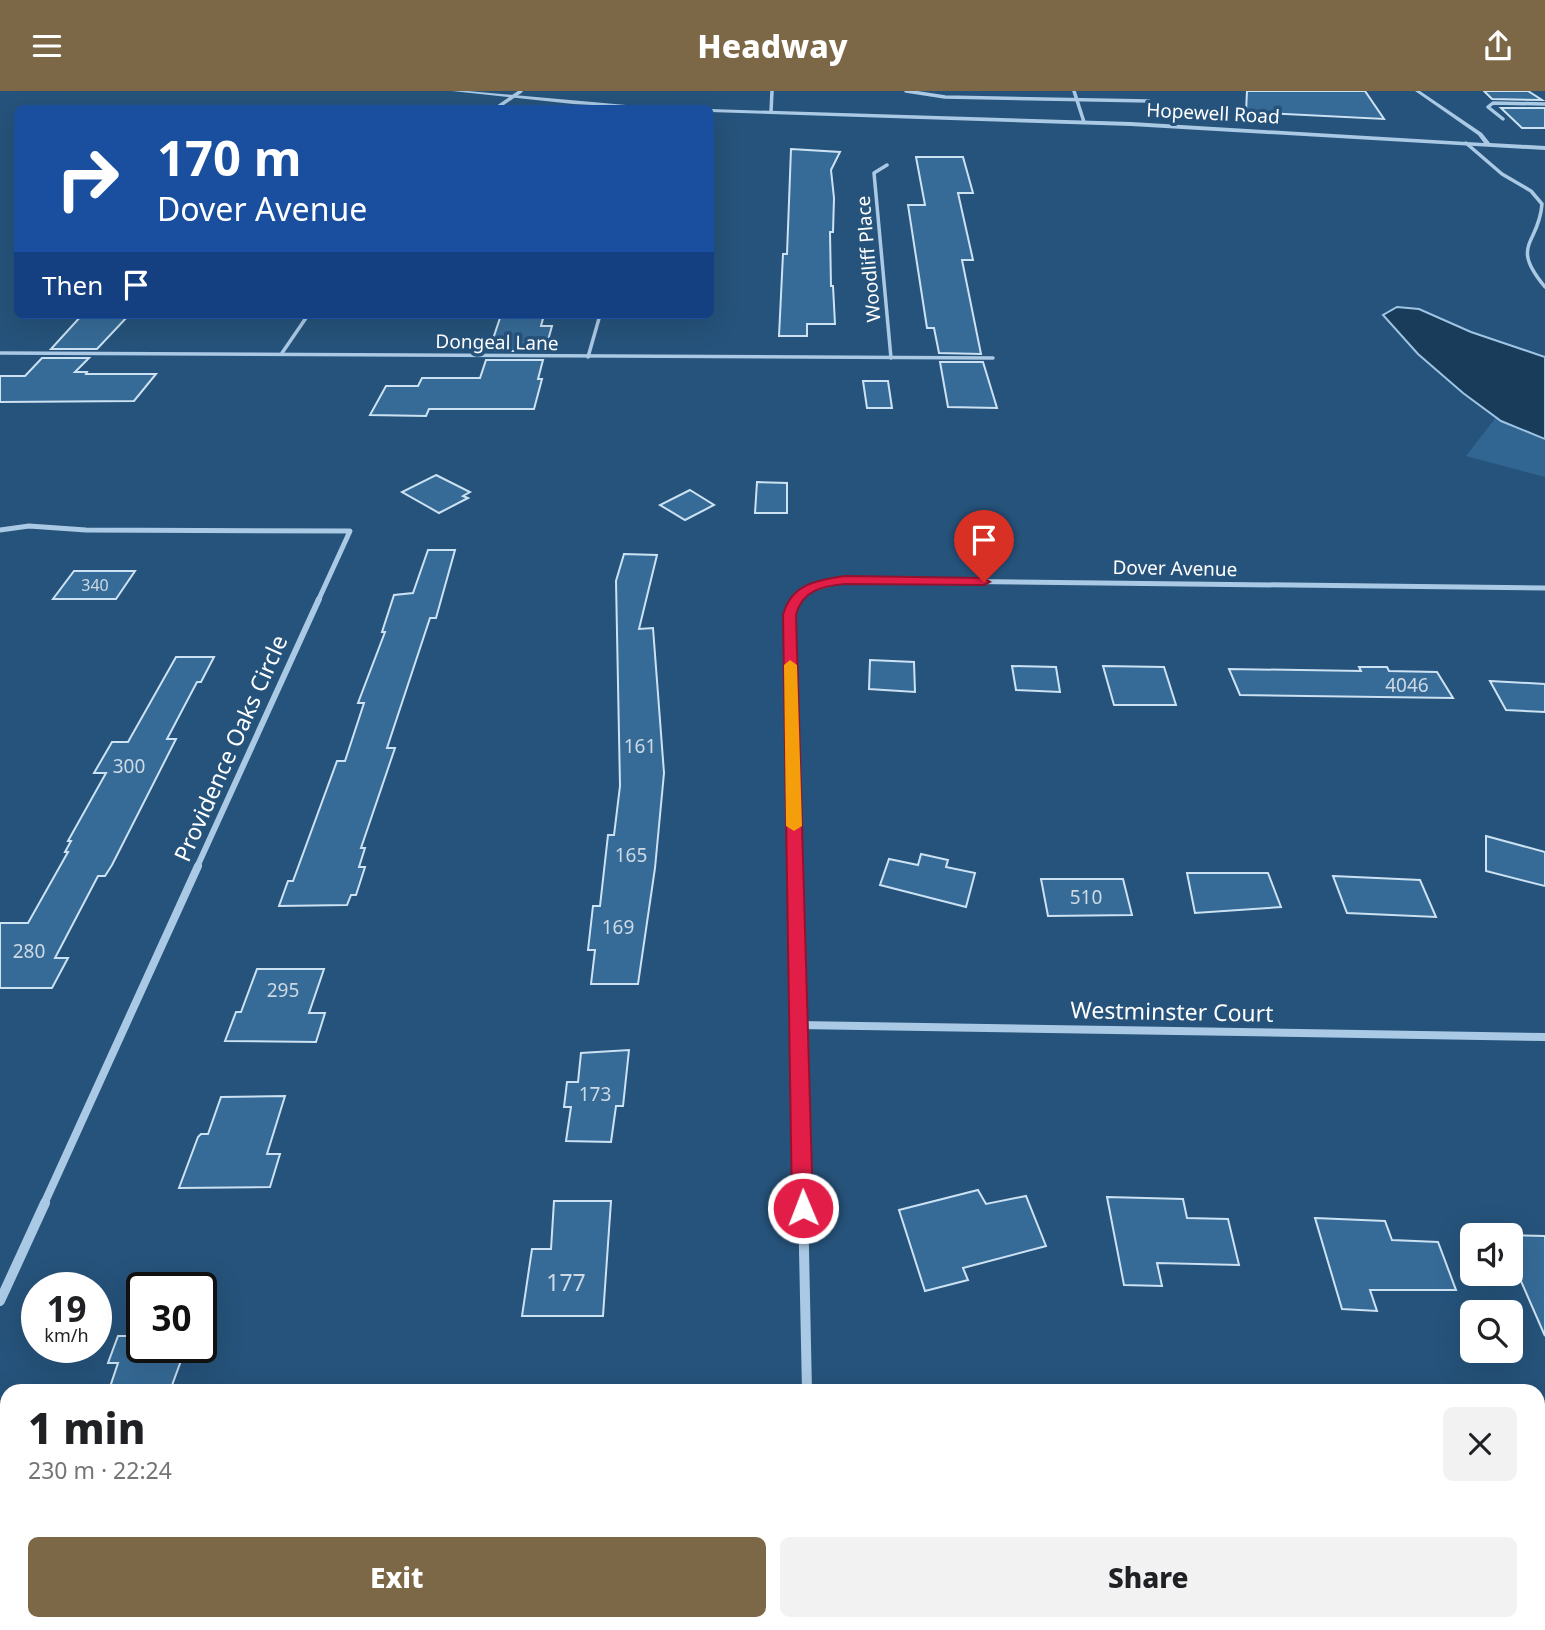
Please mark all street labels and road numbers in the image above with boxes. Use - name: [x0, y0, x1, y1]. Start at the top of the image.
- street label: Hopewell Road: [1146, 97, 1280, 129]
- street label: Woodliff Place: [850, 195, 886, 323]
- street label: Dongeal Lane: [435, 328, 559, 356]
- street label: Dover Avenue: [1112, 554, 1238, 582]
- street label: Providence Oaks Circle: [166, 630, 294, 866]
- street label: Westminster Court: [1070, 993, 1274, 1029]

